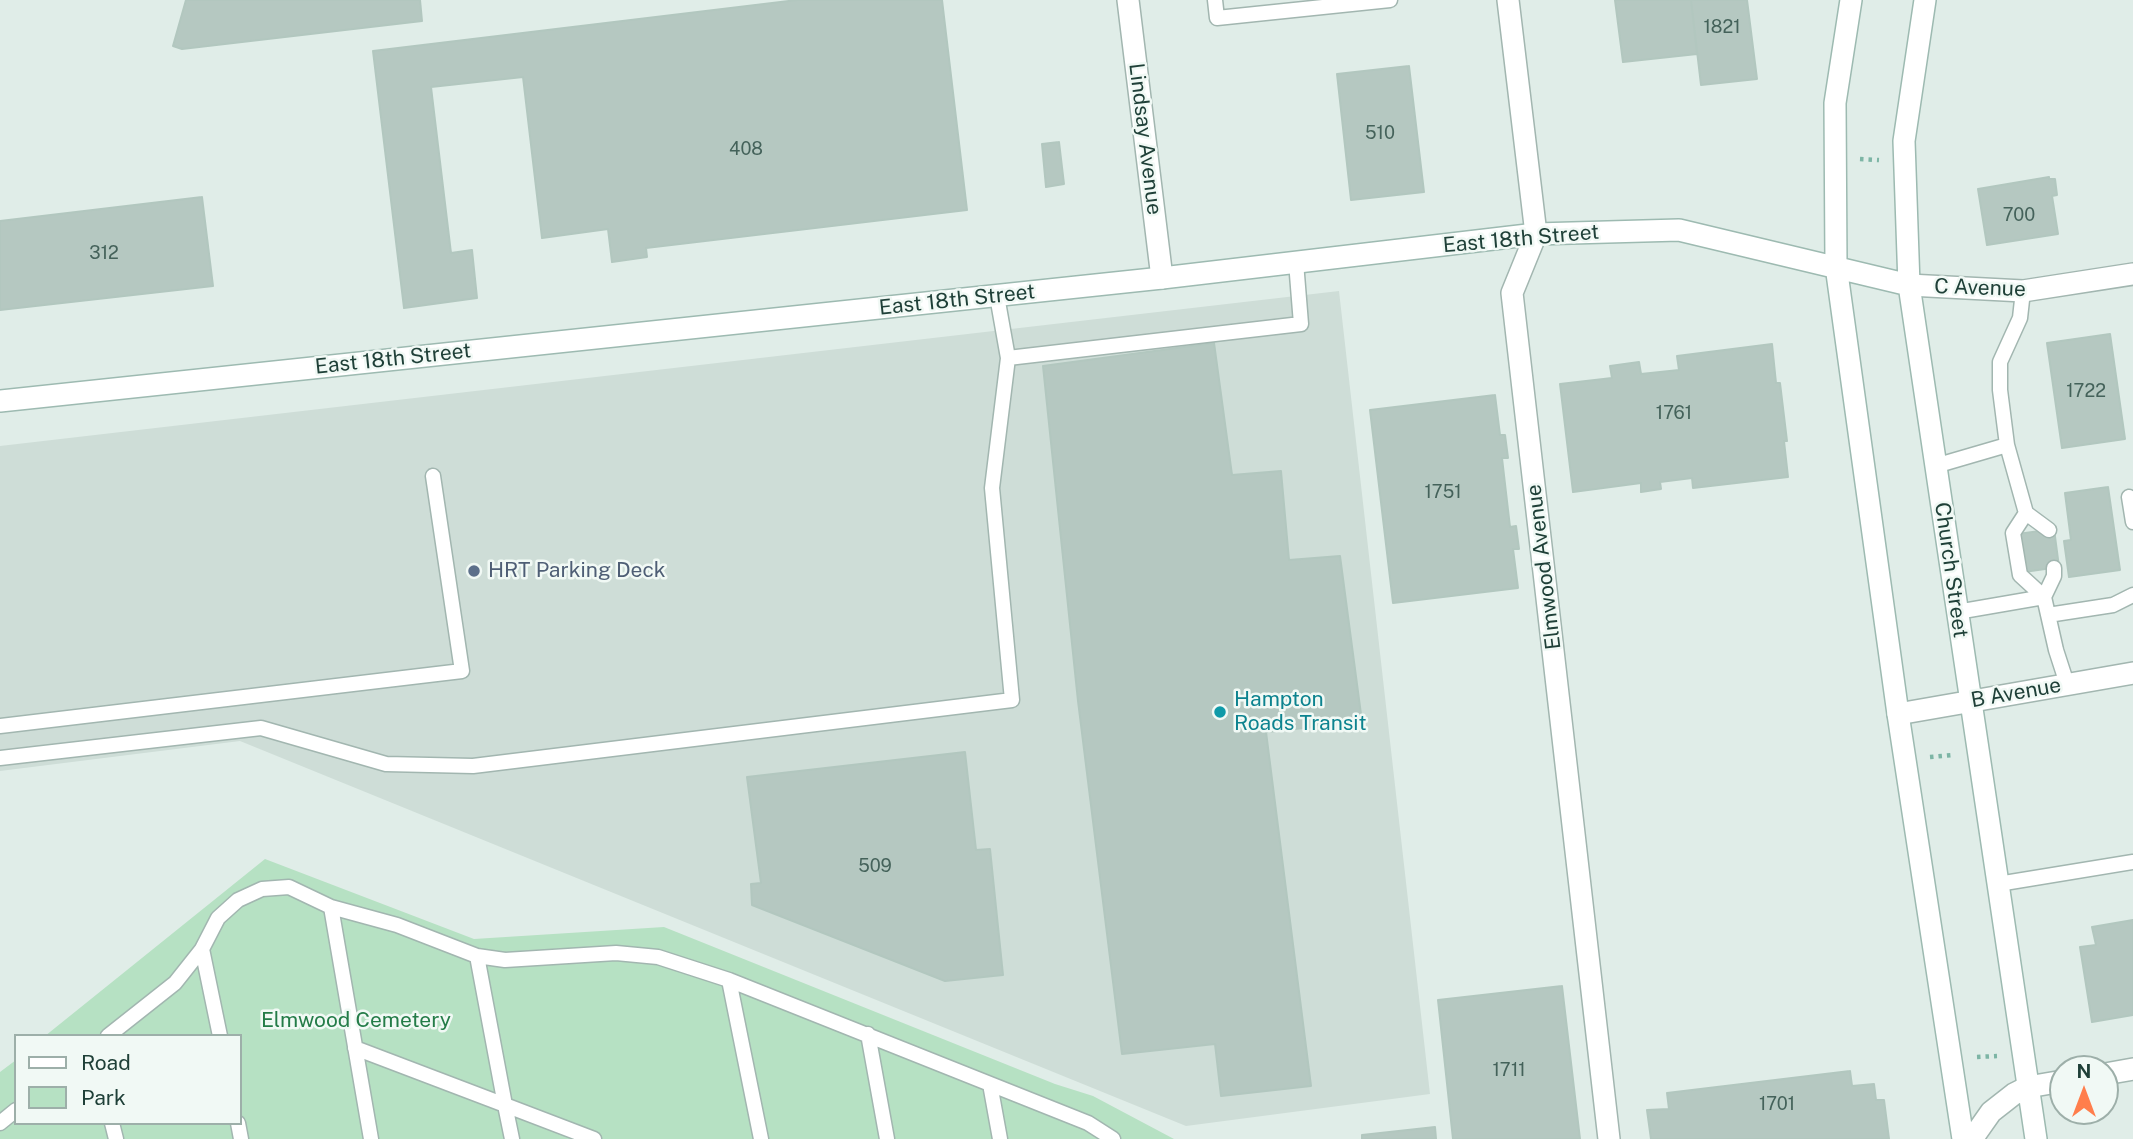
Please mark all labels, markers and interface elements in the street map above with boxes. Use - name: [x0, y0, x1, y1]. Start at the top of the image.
- house number: 1821: [1703, 16, 1741, 38]
- street label: Lindsay Avenue: [1123, 62, 1167, 216]
- house number: 510: [1365, 122, 1395, 144]
- house number: 408: [729, 138, 763, 160]
- house number: 700: [2003, 204, 2035, 226]
- street label: East 18th Street: [1442, 220, 1600, 258]
- house number: 312: [89, 242, 119, 264]
- street label: C Avenue: [1934, 274, 2026, 302]
- street label: East 18th Street: [878, 279, 1036, 321]
- street label: East 18th Street: [314, 338, 472, 380]
- house number: 1722: [2066, 380, 2106, 402]
- house number: 1761: [1656, 402, 1692, 424]
- house number: 1751: [1425, 481, 1461, 503]
- street label: Elmwood Avenue: [1521, 483, 1567, 651]
- street label: Church Street: [1929, 501, 1973, 639]
- place label: HRT Parking Deck: [488, 558, 666, 584]
- marker: HRT Parking Deck: [466, 563, 482, 579]
- street label: B Avenue: [1969, 673, 2063, 713]
- place label: Hampton Roads Transit: [1234, 687, 1367, 737]
- marker: Hampton Roads Transit: [1212, 704, 1228, 720]
- house number: 509: [858, 855, 892, 877]
- park label: Elmwood Cemetery: [261, 1008, 451, 1034]
- legend: [14, 1034, 242, 1125]
- text: Road: [81, 1050, 131, 1075]
- north arrow: [2049, 1055, 2119, 1125]
- house number: 1711: [1492, 1059, 1526, 1081]
- text: N: [2077, 1060, 2091, 1082]
- text: Park: [81, 1085, 126, 1110]
- house number: 1701: [1759, 1093, 1795, 1115]

